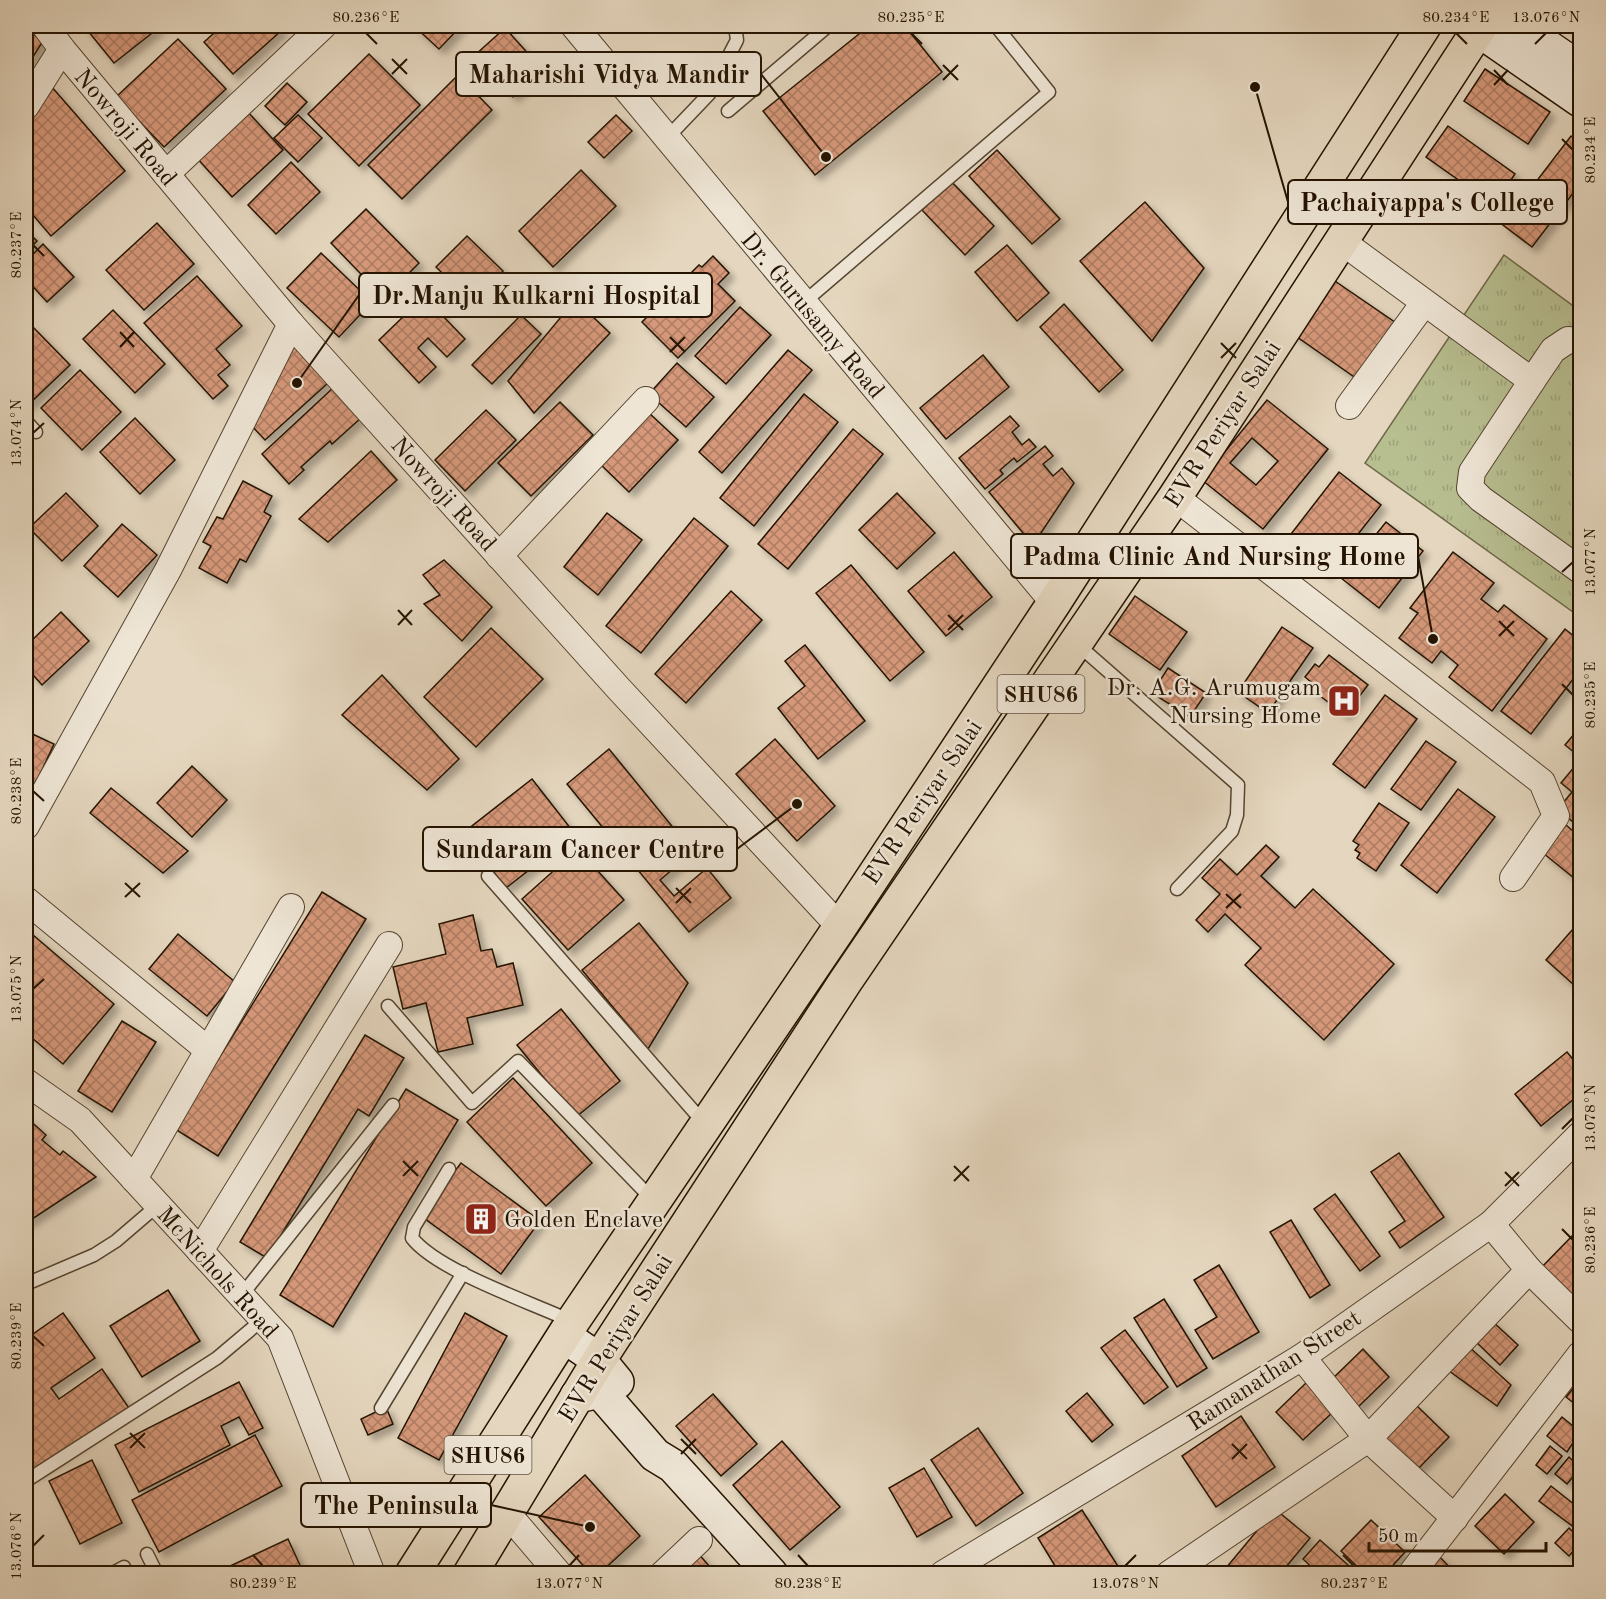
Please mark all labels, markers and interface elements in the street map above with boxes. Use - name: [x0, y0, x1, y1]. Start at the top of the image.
- text: 80.236°E: [333, 11, 399, 26]
- text: 80.235°E: [878, 11, 944, 26]
- text: 80.234°E: [1423, 11, 1489, 26]
- text: 13.076°N: [1512, 11, 1580, 26]
- callout: Maharishi Vidya Mandir: [456, 52, 761, 96]
- text: Maharishi Vidya Mandir: [469, 63, 749, 89]
- street label: Nowroji Road: [69, 65, 180, 191]
- text: 80.234°E: [1584, 117, 1599, 183]
- callout: Pachaiyappa's College: [1288, 180, 1567, 224]
- text: Pachaiyappa's College: [1299, 191, 1555, 217]
- text: 80.237°E: [10, 212, 25, 278]
- street label: Dr. Gurusamy Road: [735, 229, 888, 404]
- callout: Dr.Manju Kulkarni Hospital: [359, 273, 712, 317]
- text: Dr.Manju Kulkarni Hospital: [372, 284, 700, 310]
- street label: EVR Periyar Salai: [1161, 337, 1286, 513]
- text: 13.074°N: [10, 399, 25, 467]
- street label: Nowroji Road: [385, 434, 500, 557]
- text: 13.077°N: [1584, 528, 1599, 596]
- callout: Padma Clinic And Nursing Home: [1011, 534, 1418, 578]
- text: Padma Clinic And Nursing Home: [1022, 545, 1406, 571]
- text: 80.235°E: [1584, 662, 1599, 728]
- road number: SHU86: [998, 675, 1084, 713]
- place label: Dr. A.G. Arumugam Nursing Home: [1106, 677, 1321, 729]
- hospital icon: Dr. A.G. Arumugam Nursing Home: [1326, 683, 1362, 719]
- street label: EVR Periyar Salai: [860, 716, 988, 890]
- text: 80.238°E: [10, 758, 25, 824]
- callout: Sundaram Cancer Centre: [423, 827, 737, 871]
- text: Sundaram Cancer Centre: [435, 838, 725, 864]
- text: 13.075°N: [10, 955, 25, 1023]
- text: 13.078°N: [1584, 1084, 1599, 1152]
- building icon: Golden Enclave: [463, 1201, 499, 1237]
- street label: McNichols Road: [151, 1203, 282, 1344]
- text: 80.236°E: [1584, 1207, 1599, 1273]
- place label: Golden Enclave: [504, 1209, 663, 1233]
- street label: EVR Periyar Salai: [555, 1251, 678, 1427]
- text: 80.239°E: [10, 1303, 25, 1369]
- street label: Ramanathan Street: [1184, 1307, 1366, 1437]
- road number: SHU86: [444, 1436, 532, 1474]
- callout: The Peninsula: [301, 1483, 491, 1527]
- text: The Peninsula: [313, 1494, 479, 1520]
- text: 13.076°N: [10, 1512, 25, 1580]
- scale bar: [1369, 1515, 1546, 1553]
- text: 50 m: [1378, 1528, 1418, 1546]
- text: 80.239°E: [230, 1577, 296, 1592]
- text: 13.077°N: [535, 1577, 603, 1592]
- text: 80.238°E: [775, 1577, 841, 1592]
- text: 13.078°N: [1091, 1577, 1159, 1592]
- text: 80.237°E: [1321, 1577, 1387, 1592]

